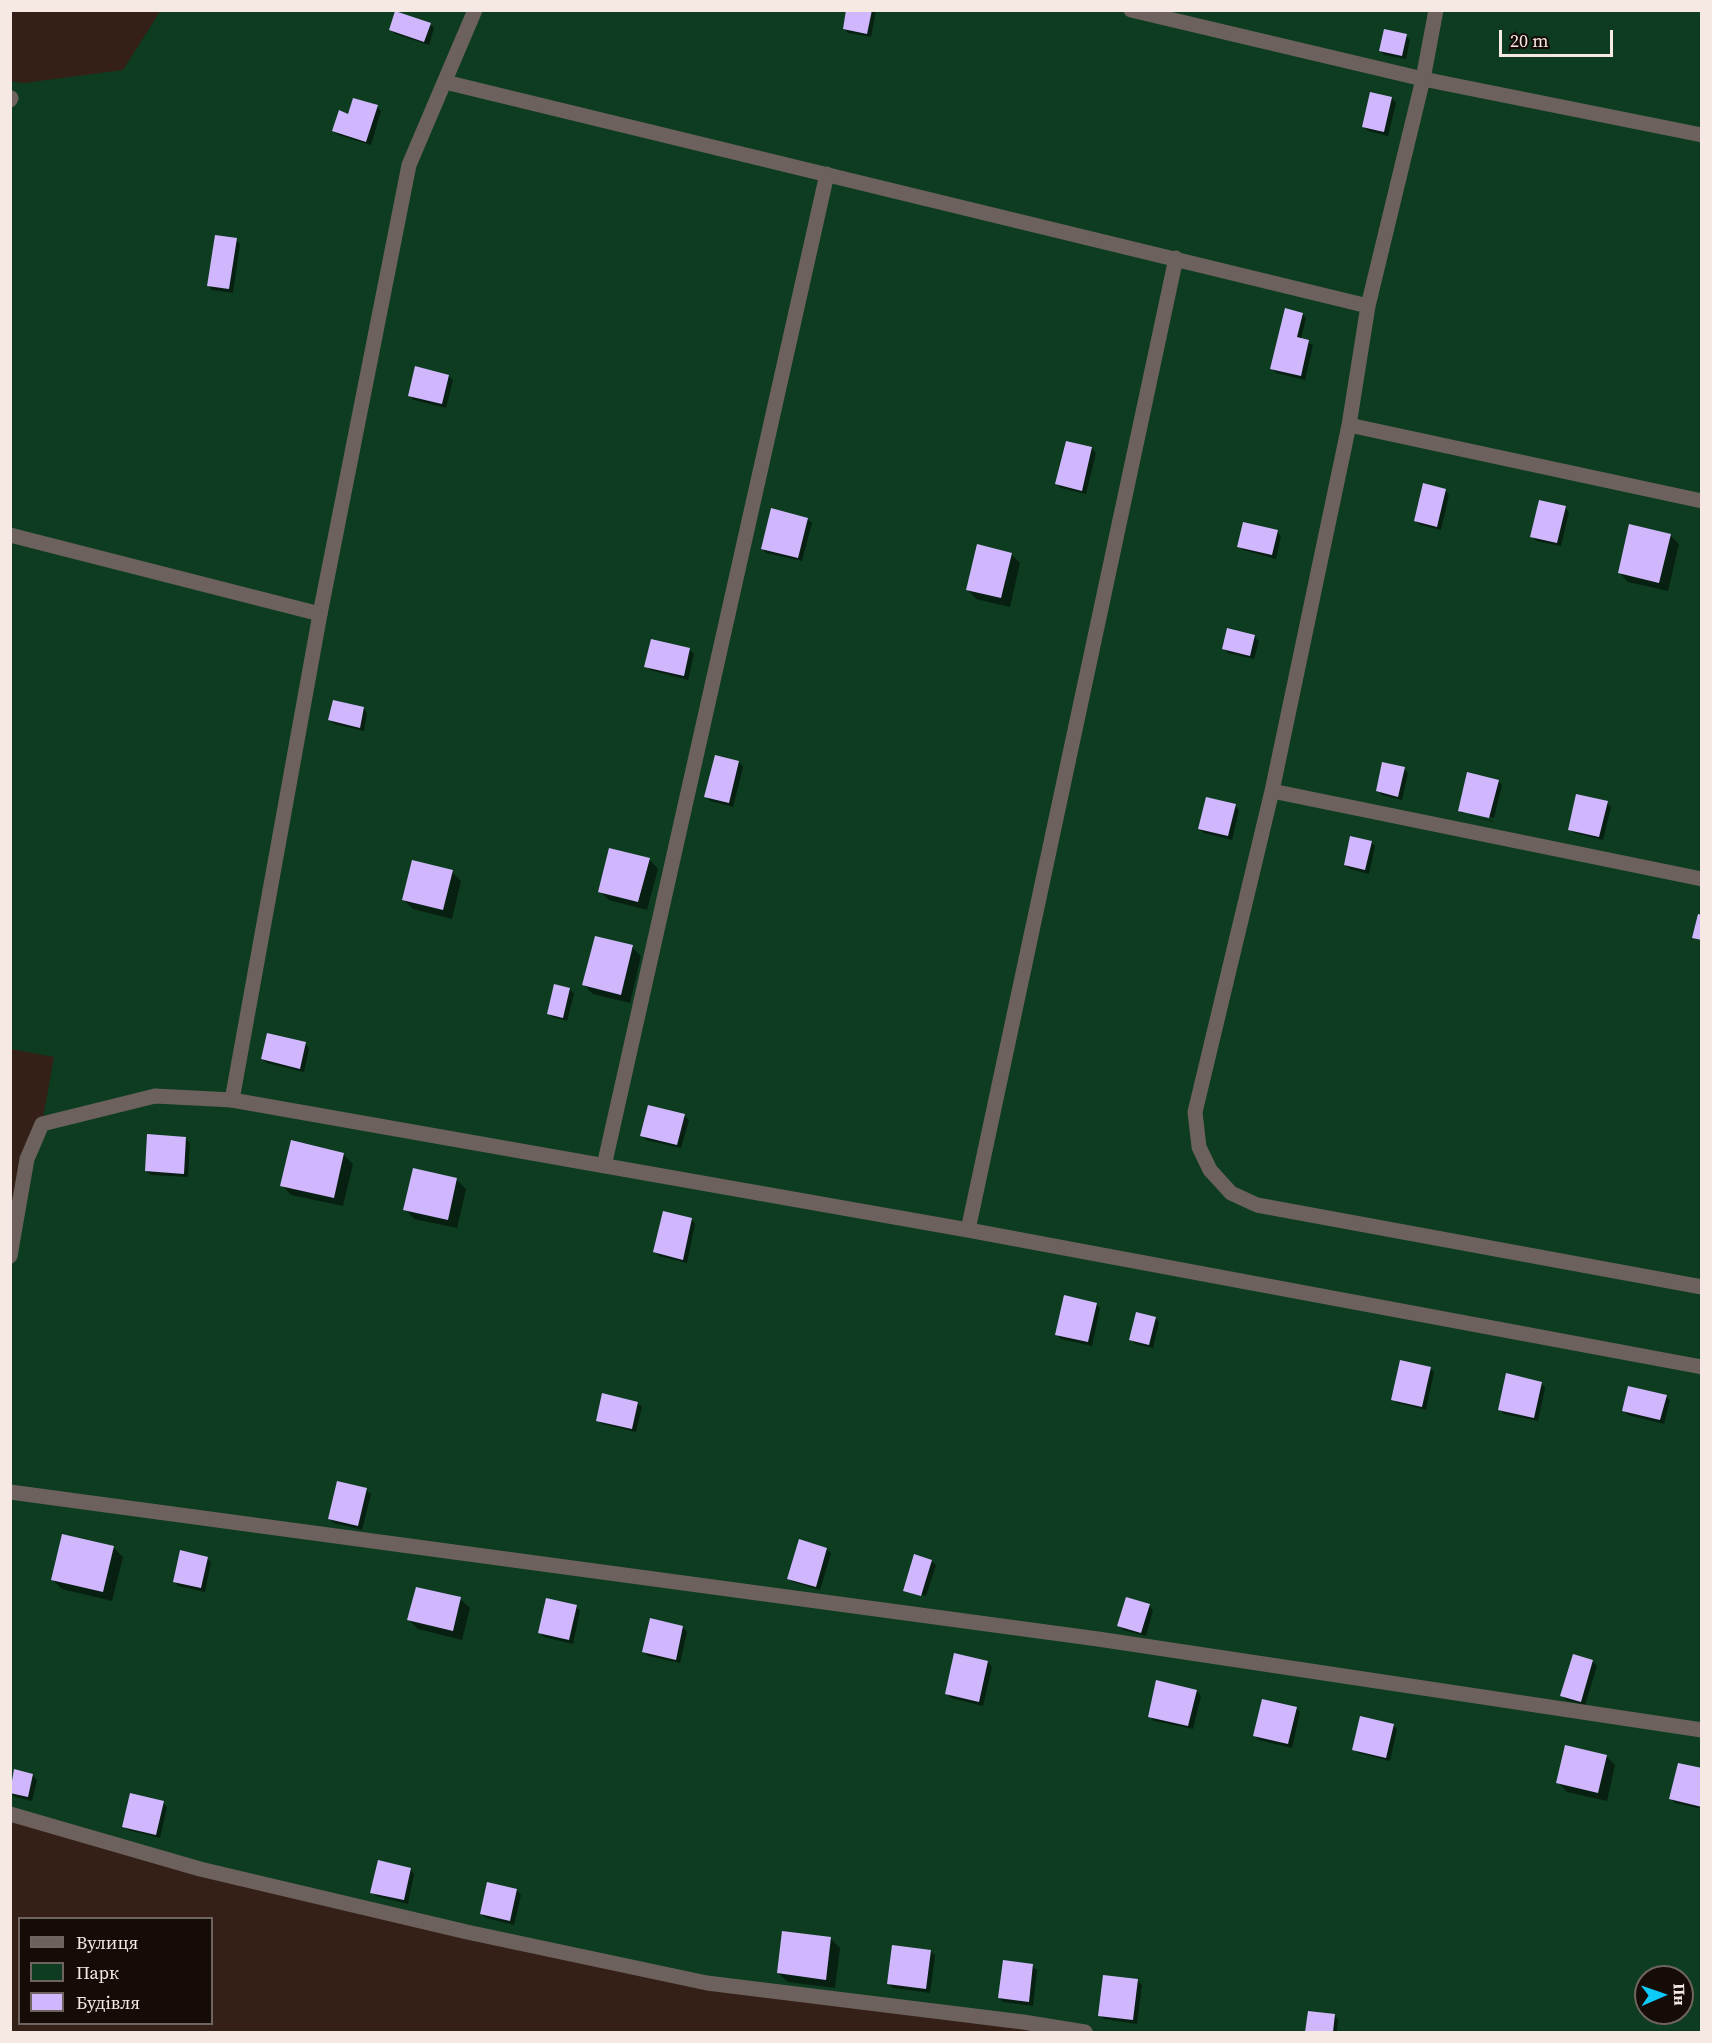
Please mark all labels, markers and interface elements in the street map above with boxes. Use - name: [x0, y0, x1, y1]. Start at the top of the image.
- scale bar: [1502, 18, 1616, 56]
- text: 20 m: [1510, 28, 1548, 53]
- legend: [18, 1917, 213, 2025]
- text: Вулиця: [76, 1930, 138, 1955]
- text: Парк: [76, 1960, 119, 1985]
- north arrow: [1634, 1965, 1694, 2025]
- text: Пн: [1669, 1983, 1691, 2006]
- text: Будівля: [76, 1990, 140, 2015]

